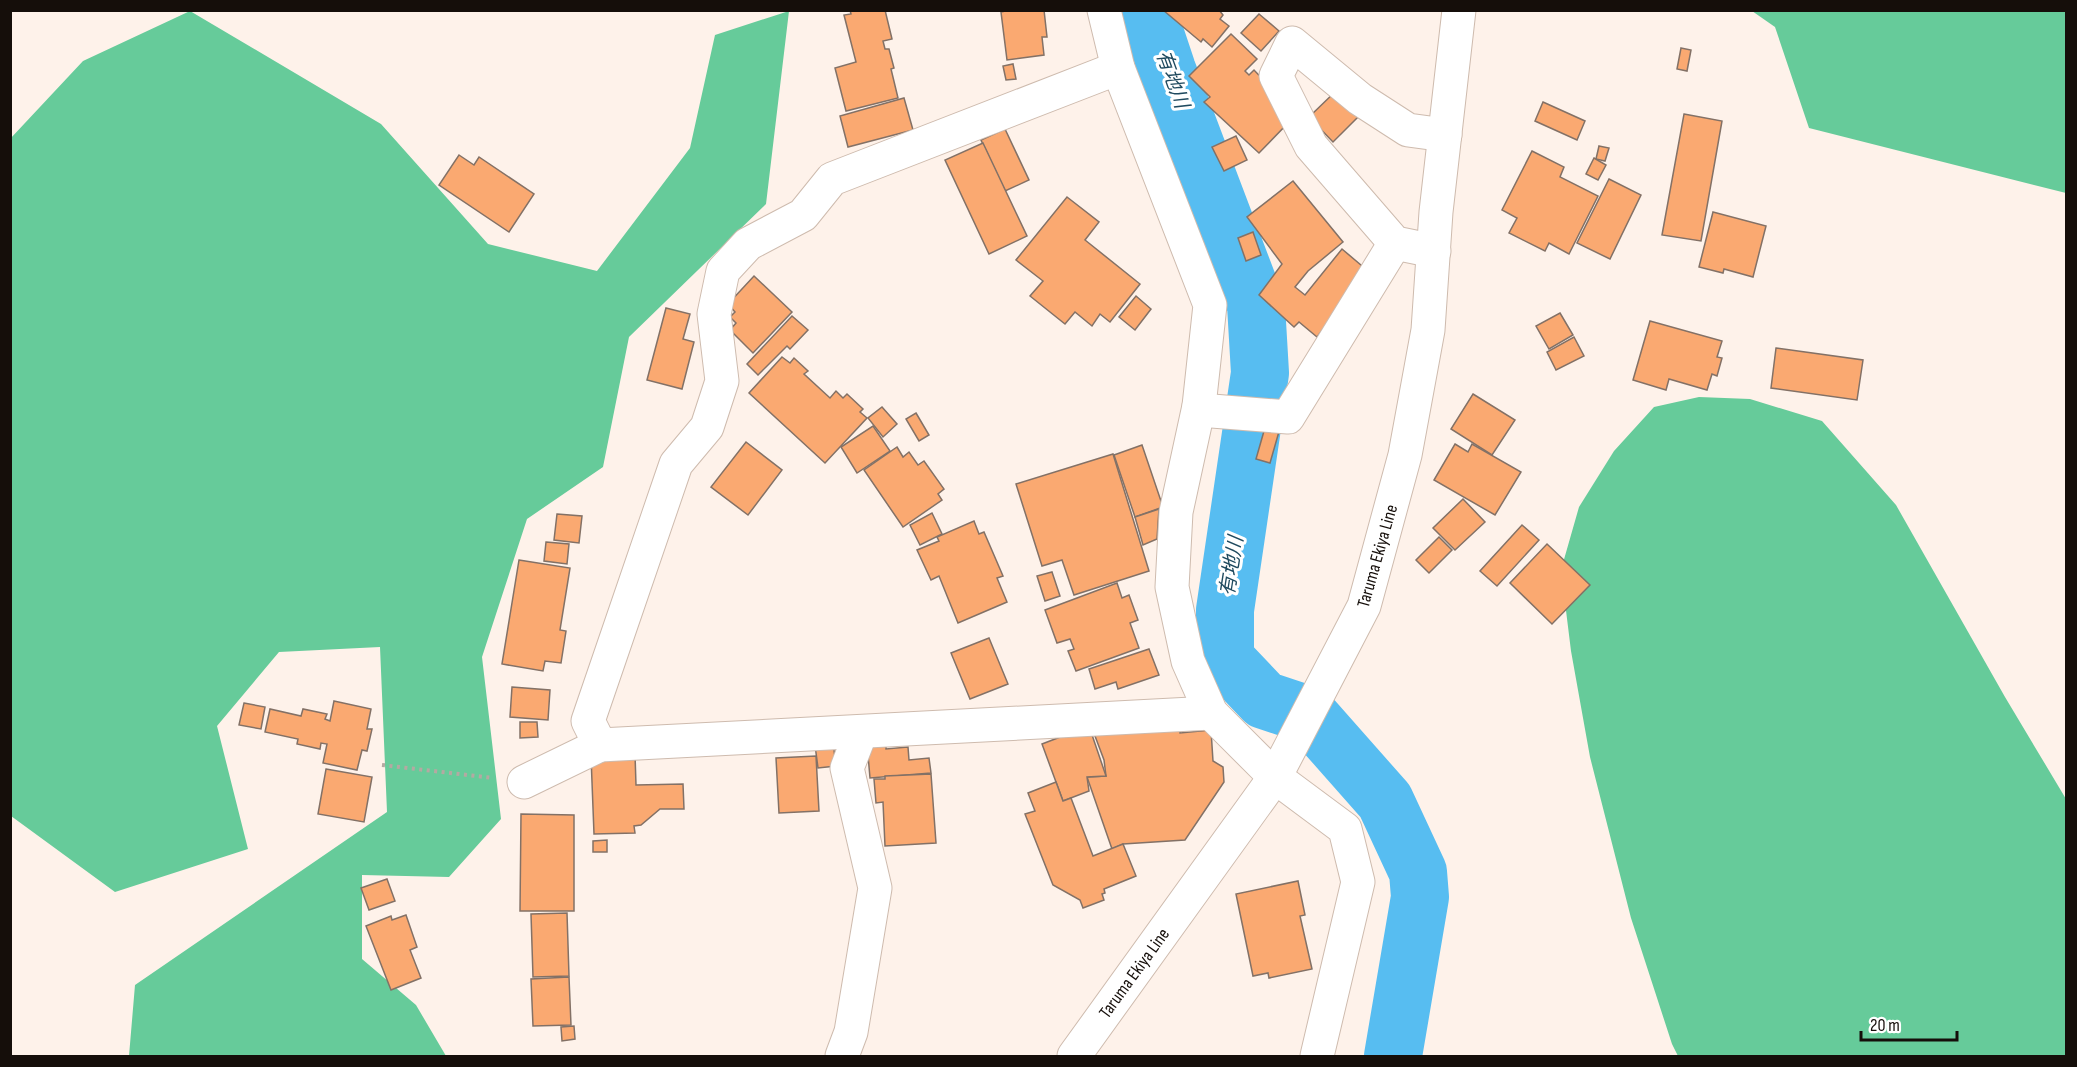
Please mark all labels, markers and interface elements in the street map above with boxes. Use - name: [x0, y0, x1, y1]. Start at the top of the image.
- water label: 有地川: [1151, 47, 1194, 114]
- street label: Taruma Ekiya Line: [1353, 502, 1402, 610]
- water label: 有地川: [1215, 533, 1249, 598]
- street label: Taruma Ekiya Line: [1095, 924, 1174, 1022]
- scale bar: [1861, 1004, 1957, 1042]
- text: 20 m: [1870, 1015, 1900, 1036]

